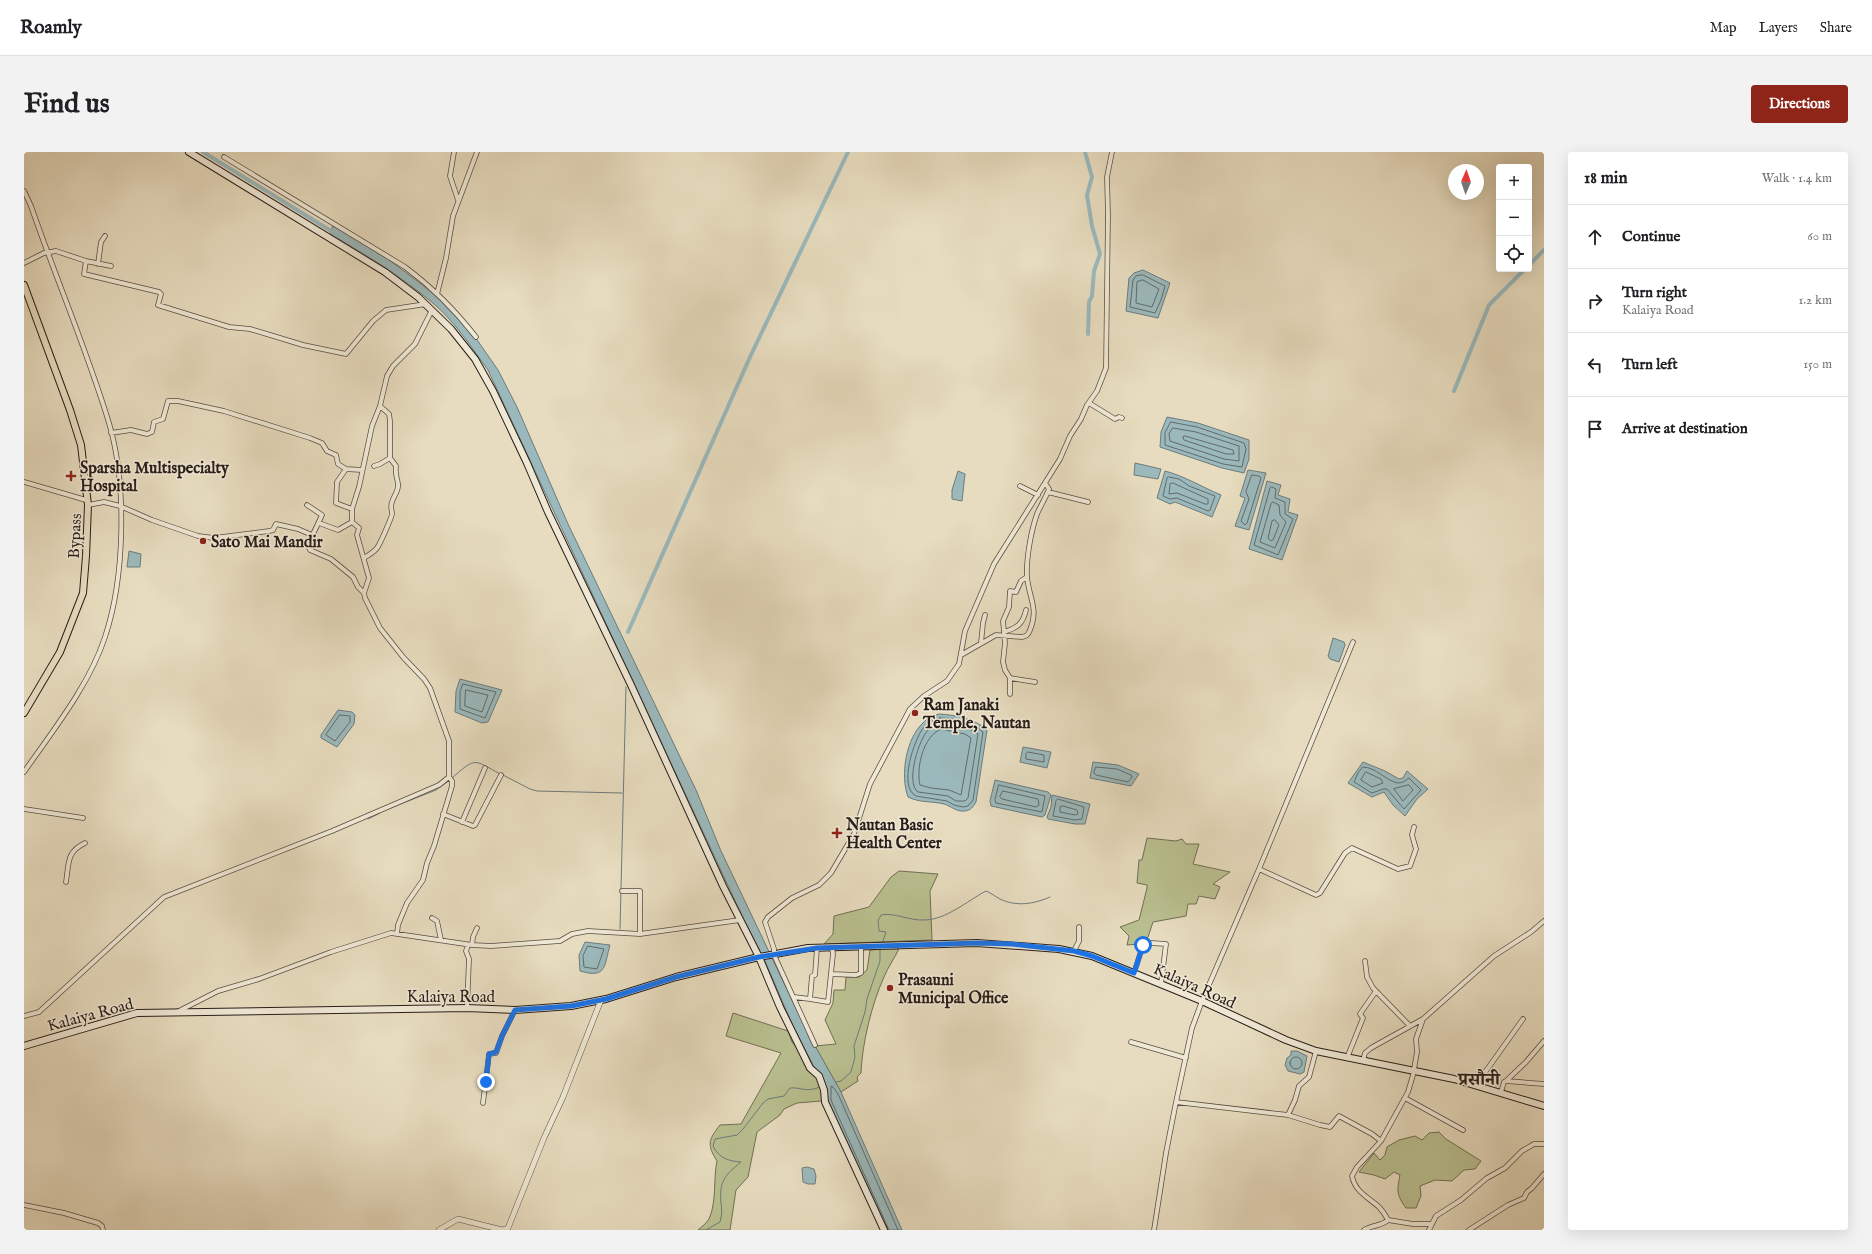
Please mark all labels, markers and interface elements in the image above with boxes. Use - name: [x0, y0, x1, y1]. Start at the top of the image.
- text: Roamly: [20, 16, 82, 40]
- text: Map: [1710, 19, 1737, 37]
- text: Layers: [1759, 19, 1798, 37]
- text: Share: [1820, 19, 1852, 37]
- button: Directions: [1751, 85, 1848, 123]
- text: Find us: [24, 87, 110, 122]
- north arrow: [1448, 164, 1484, 200]
- map controls: [1496, 164, 1532, 272]
- button: +: [1496, 164, 1532, 200]
- text: 18 min: [1584, 168, 1627, 189]
- text: Walk · 1.4 km: [1762, 170, 1832, 187]
- button: −: [1496, 200, 1532, 236]
- icon: ahead: [1584, 226, 1606, 248]
- text: Continue: [1622, 227, 1680, 246]
- text: 60 m: [1807, 228, 1832, 245]
- button: locate: [1496, 236, 1532, 272]
- text: Turn right: [1622, 283, 1687, 302]
- icon: right: [1584, 290, 1606, 312]
- text: 1.2 km: [1798, 292, 1832, 309]
- text: Kalaiya Road: [1622, 302, 1694, 319]
- icon: left: [1584, 354, 1606, 376]
- text: Turn left: [1622, 355, 1678, 374]
- text: 150 m: [1803, 356, 1832, 373]
- icon: arrive: [1584, 418, 1606, 440]
- text: Arrive at destination: [1622, 419, 1748, 438]
- place label: Sparsha Multispecialty Hospital: [80, 459, 230, 497]
- marker: Sparsha Multispecialty Hospital: [65, 470, 77, 482]
- street label: Bypass: [65, 513, 87, 559]
- place label: Sato Mai Mandir: [211, 533, 323, 553]
- marker: Sato Mai Mandir: [198, 536, 208, 546]
- place label: Ram Janaki Temple, Nautan: [922, 696, 1031, 734]
- marker: Ram Janaki Temple, Nautan: [910, 708, 920, 718]
- place label: Nautan Basic Health Center: [845, 816, 942, 854]
- marker: Nautan Basic Health Center: [831, 827, 843, 839]
- route start: [1134, 936, 1152, 954]
- street label: Kalaiya Road: [1150, 960, 1239, 1014]
- place label: Prasauni Municipal Office: [898, 971, 1009, 1009]
- marker: Prasauni Municipal Office: [885, 983, 895, 993]
- street label: Kalaiya Road: [407, 988, 496, 1008]
- street label: Kalaiya Road: [45, 995, 136, 1037]
- district label: प्रसौनी: [1456, 1069, 1501, 1092]
- route end: [477, 1073, 495, 1091]

